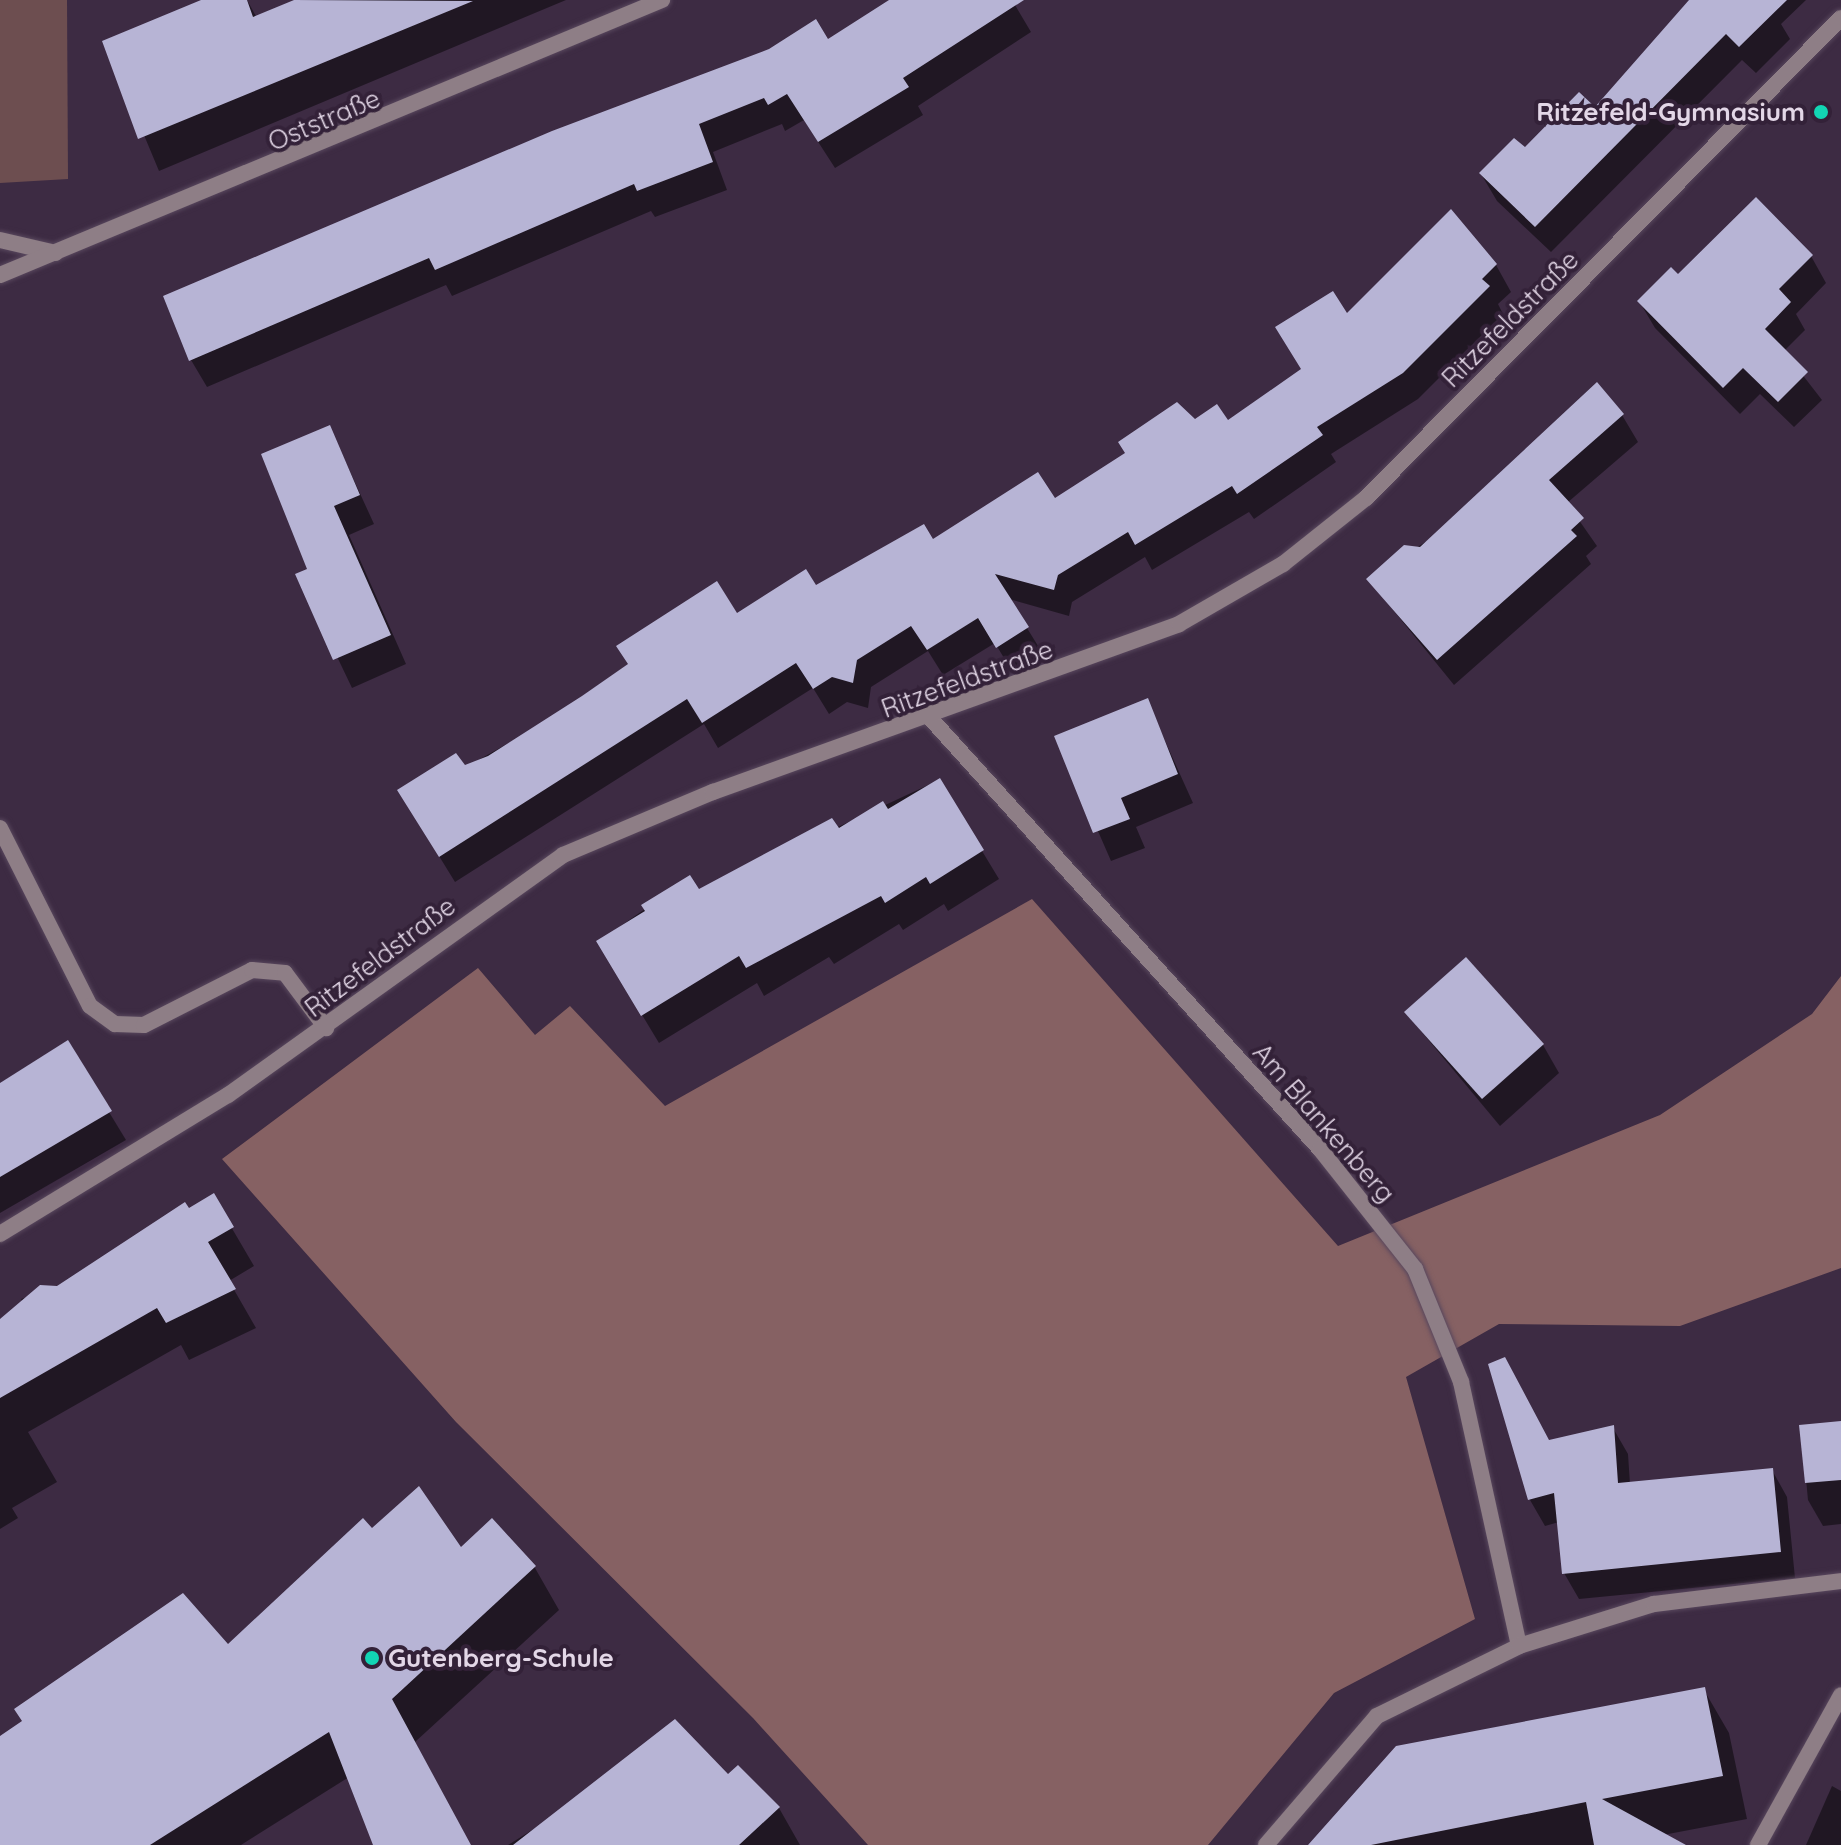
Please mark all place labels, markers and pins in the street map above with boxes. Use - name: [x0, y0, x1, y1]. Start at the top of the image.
- place label: Ritzefeld-Gymnasium: [1536, 96, 1805, 128]
- marker: Ritzefeld-Gymnasium: [1812, 103, 1830, 121]
- place label: Gutenberg-Schule: [388, 1642, 614, 1674]
- marker: Gutenberg-Schule: [363, 1649, 381, 1667]

